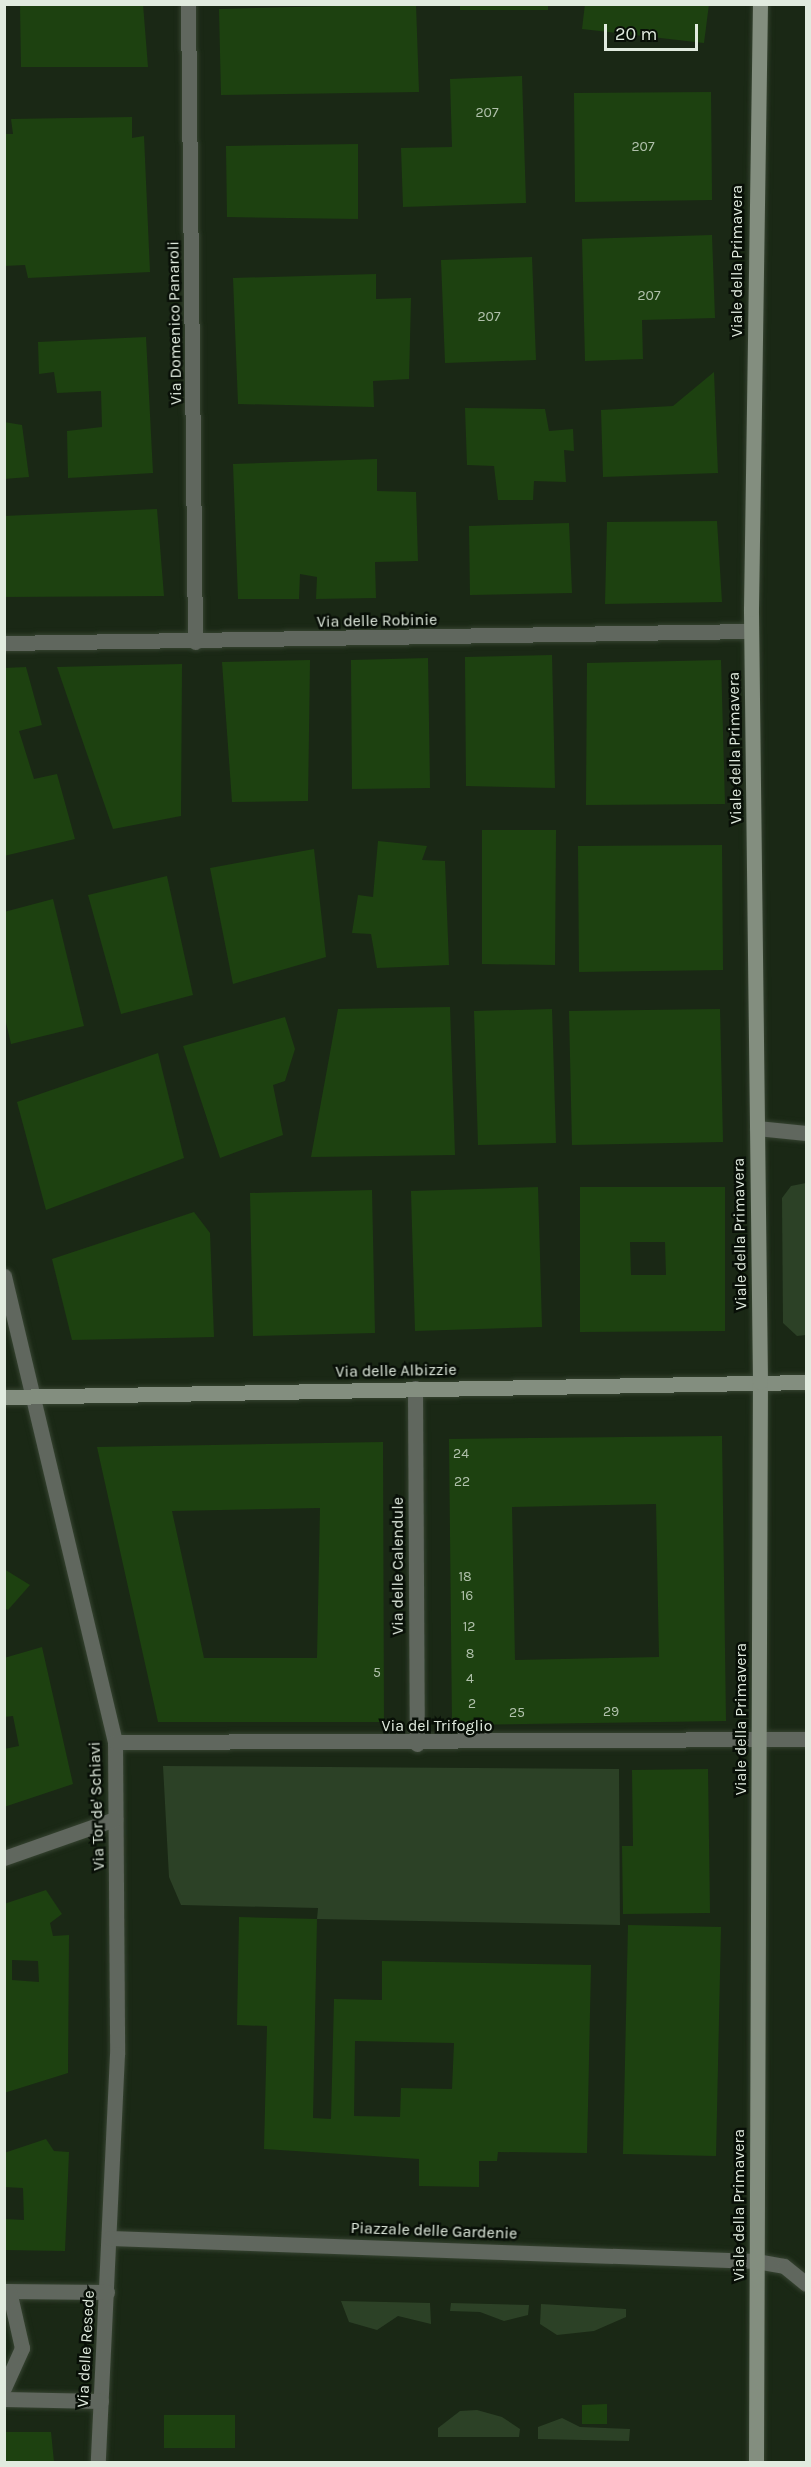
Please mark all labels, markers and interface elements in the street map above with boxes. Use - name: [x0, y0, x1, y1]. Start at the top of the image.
- scale bar: [607, 12, 702, 50]
- text: 20 m: [615, 23, 657, 45]
- house number: 207: [476, 105, 498, 121]
- house number: 207: [632, 139, 654, 155]
- street label: Viale della Primavera: [727, 185, 747, 337]
- street label: Via Domenico Panaroli: [164, 241, 186, 405]
- house number: 207: [638, 288, 660, 304]
- house number: 207: [478, 309, 500, 325]
- street label: Via delle Robinie: [317, 610, 437, 632]
- street label: Viale della Primavera: [724, 672, 746, 824]
- street label: Viale della Primavera: [729, 1158, 751, 1310]
- street label: Via delle Albizzie: [335, 1360, 457, 1382]
- house number: 24: [453, 1446, 469, 1462]
- house number: 22: [454, 1474, 470, 1490]
- street label: Via delle Calendule: [388, 1497, 408, 1635]
- house number: 18: [458, 1569, 472, 1585]
- house number: 16: [461, 1588, 473, 1604]
- house number: 12: [463, 1619, 475, 1635]
- street label: Viale della Primavera: [731, 1643, 751, 1795]
- house number: 8: [466, 1646, 474, 1662]
- house number: 5: [373, 1665, 381, 1681]
- house number: 4: [466, 1671, 474, 1687]
- house number: 2: [468, 1696, 476, 1712]
- house number: 29: [603, 1704, 619, 1720]
- house number: 25: [509, 1705, 525, 1721]
- street label: Via del Trifoglio: [382, 1716, 492, 1736]
- street label: Via Tor de' Schiavi: [85, 1741, 109, 1871]
- street label: Viale della Primavera: [729, 2129, 749, 2281]
- street label: Piazzale delle Gardenie: [350, 2218, 518, 2244]
- street label: Via delle Resede: [73, 2290, 99, 2408]

